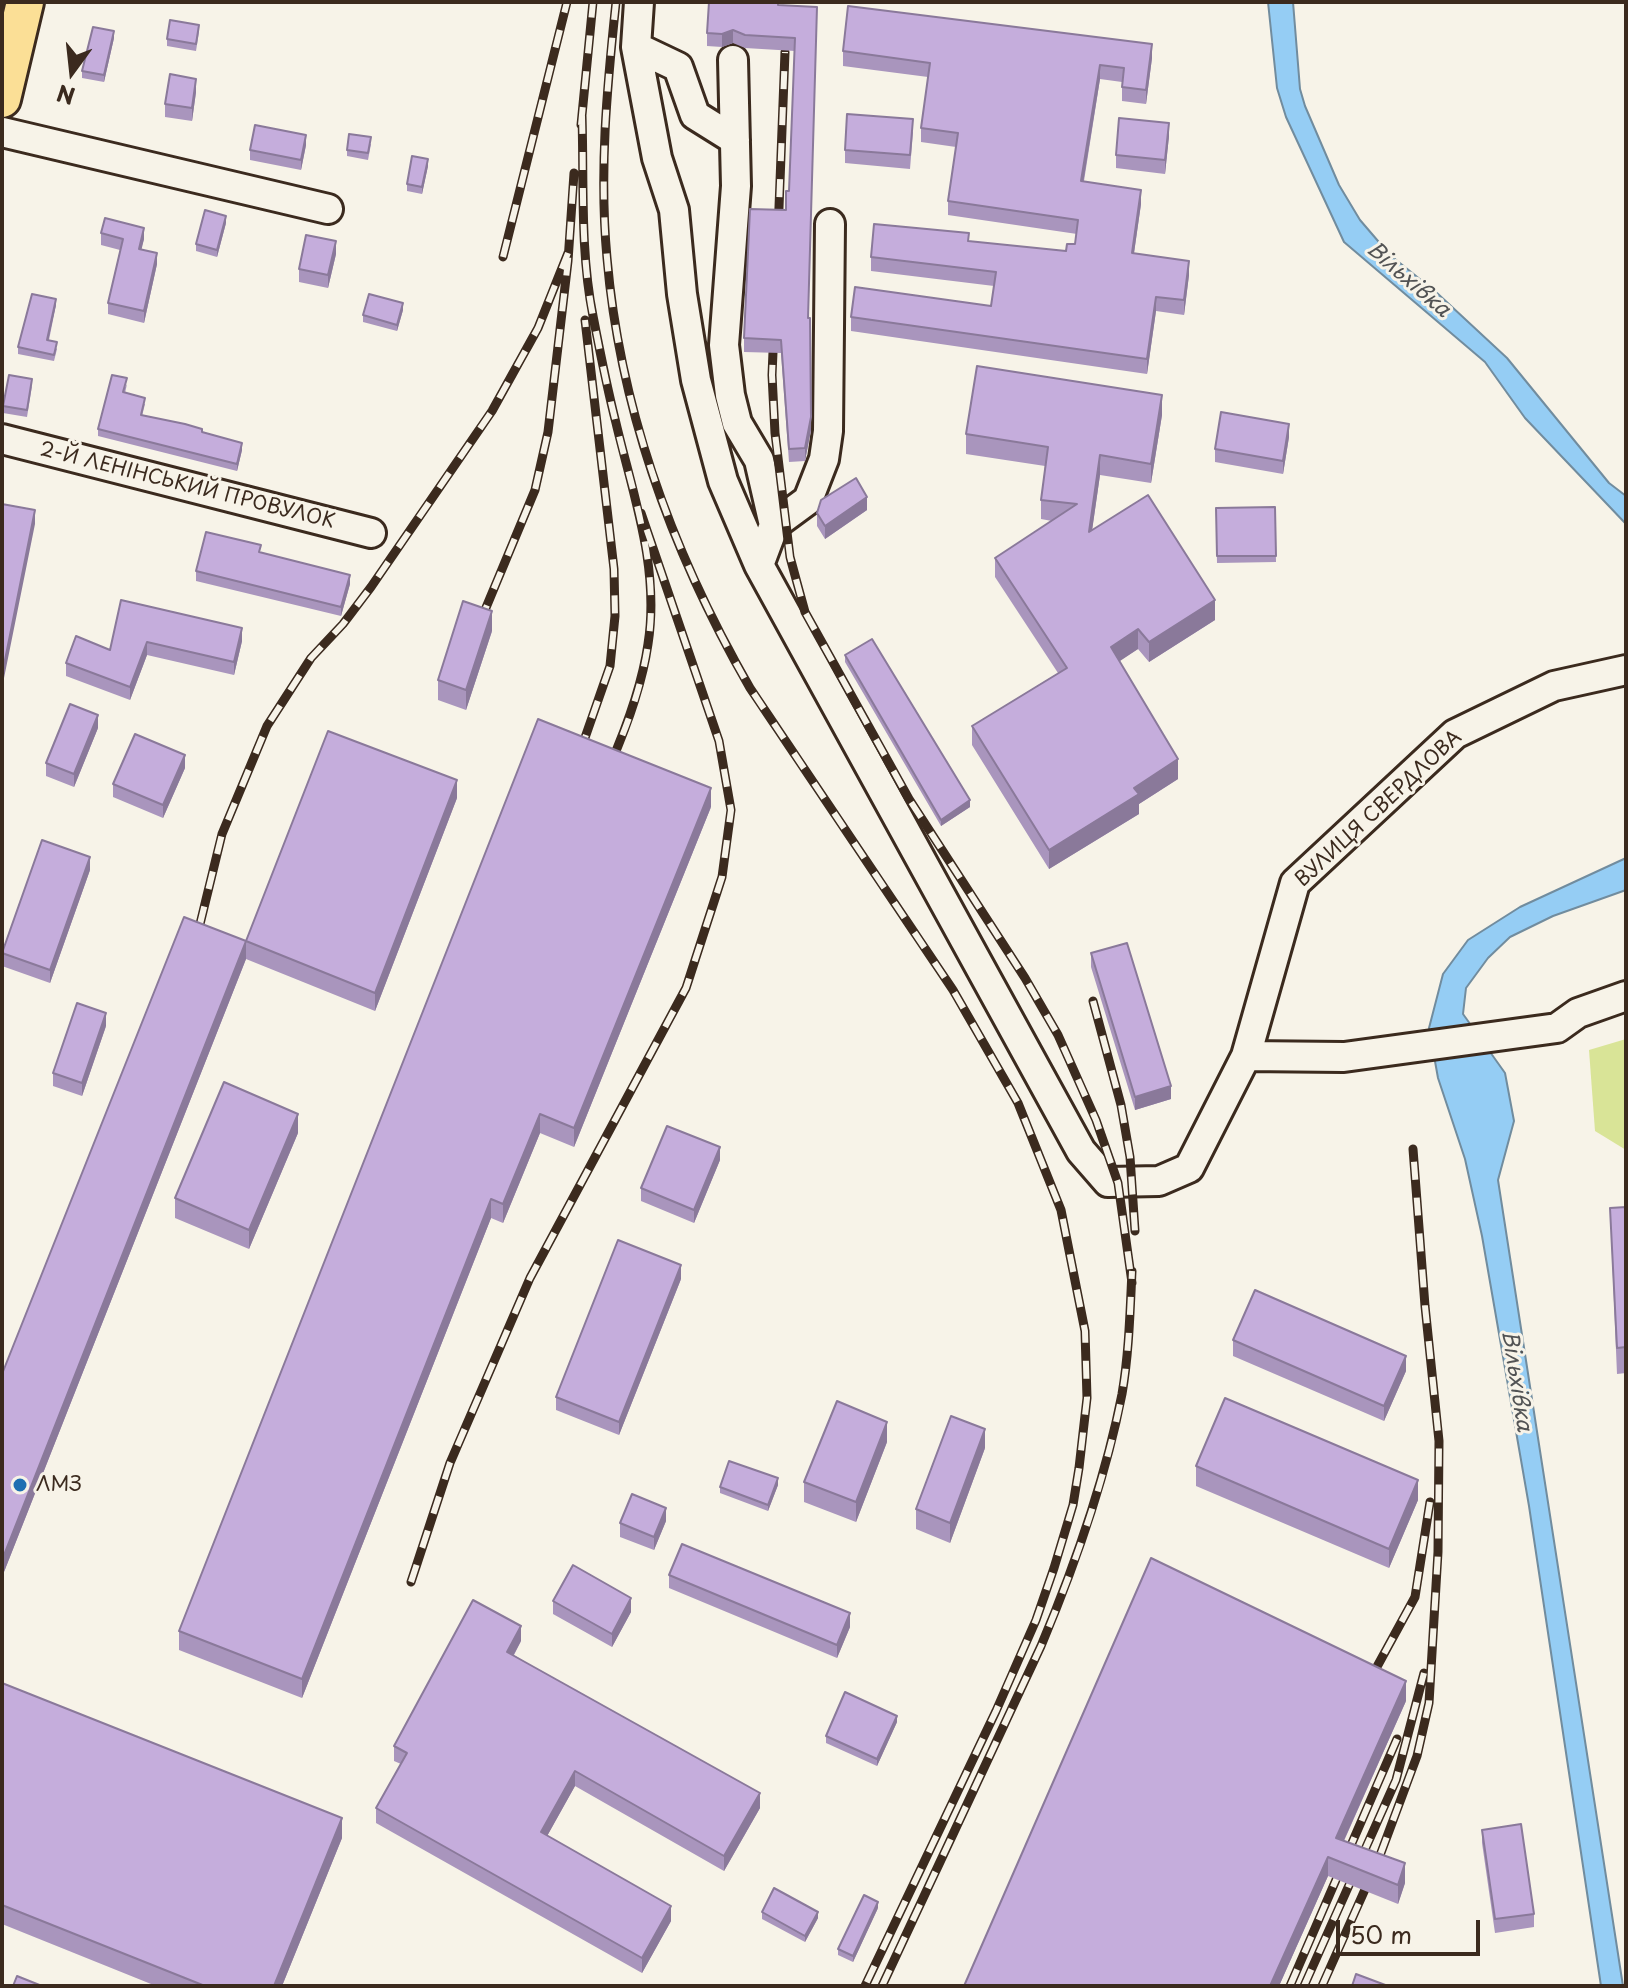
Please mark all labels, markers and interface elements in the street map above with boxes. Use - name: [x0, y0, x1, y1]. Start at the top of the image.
- north arrow: [32, 32, 112, 112]
- text: N: [53, 77, 78, 114]
- water label: Вільхівка: [1361, 237, 1455, 323]
- street label: 2-Й ЛЕНІНСЬКИЙ ПРОВУЛОК: [37, 438, 337, 534]
- street label: ВУЛИЦЯ СВЕРДЛОВА: [1291, 726, 1467, 892]
- water label: Вільхівка: [1495, 1329, 1537, 1433]
- place label: ЛМЗ: [36, 1473, 82, 1497]
- marker: ЛМЗ: [11, 1476, 29, 1494]
- scale bar: [1340, 1904, 1484, 1954]
- text: 50 m: [1350, 1916, 1412, 1952]

